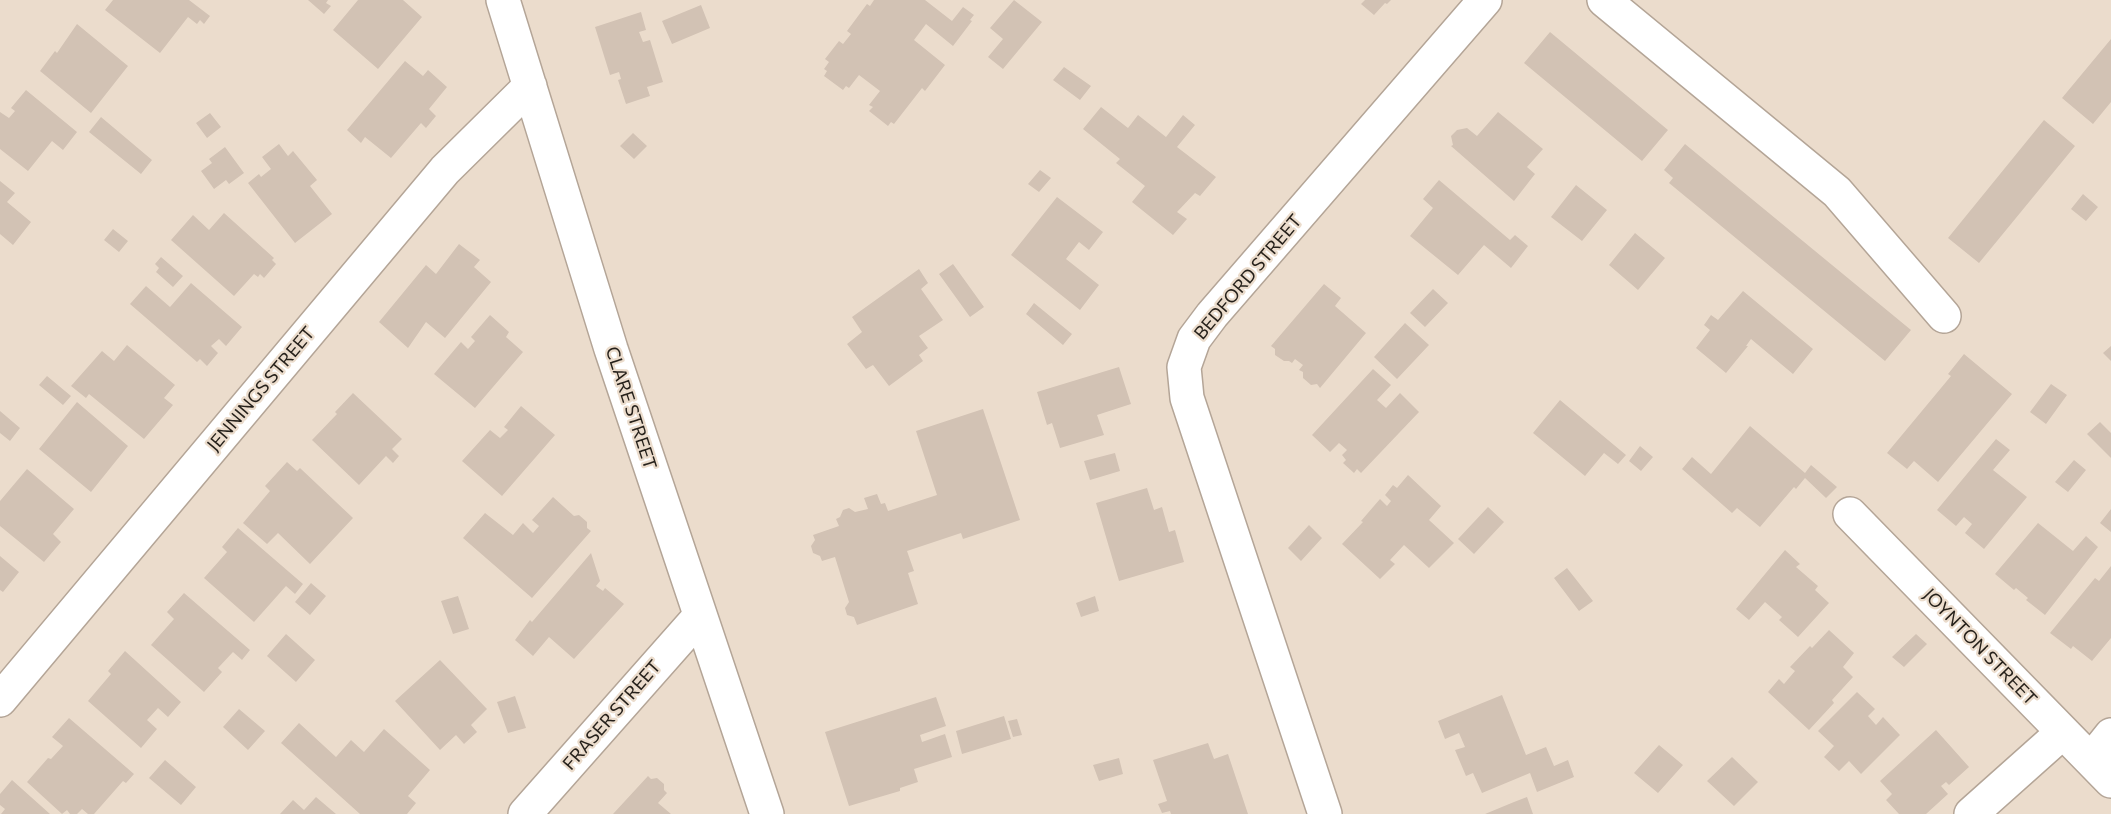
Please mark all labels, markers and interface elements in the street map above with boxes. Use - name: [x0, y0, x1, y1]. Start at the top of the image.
- street label: BEDFORD STREET: [1190, 210, 1306, 344]
- street label: JENNINGS STREET: [203, 322, 319, 456]
- street label: CLARE STREET: [601, 344, 661, 472]
- street label: JOYNTON STREET: [1919, 584, 2041, 710]
- street label: FRASER STREET: [558, 656, 666, 774]

